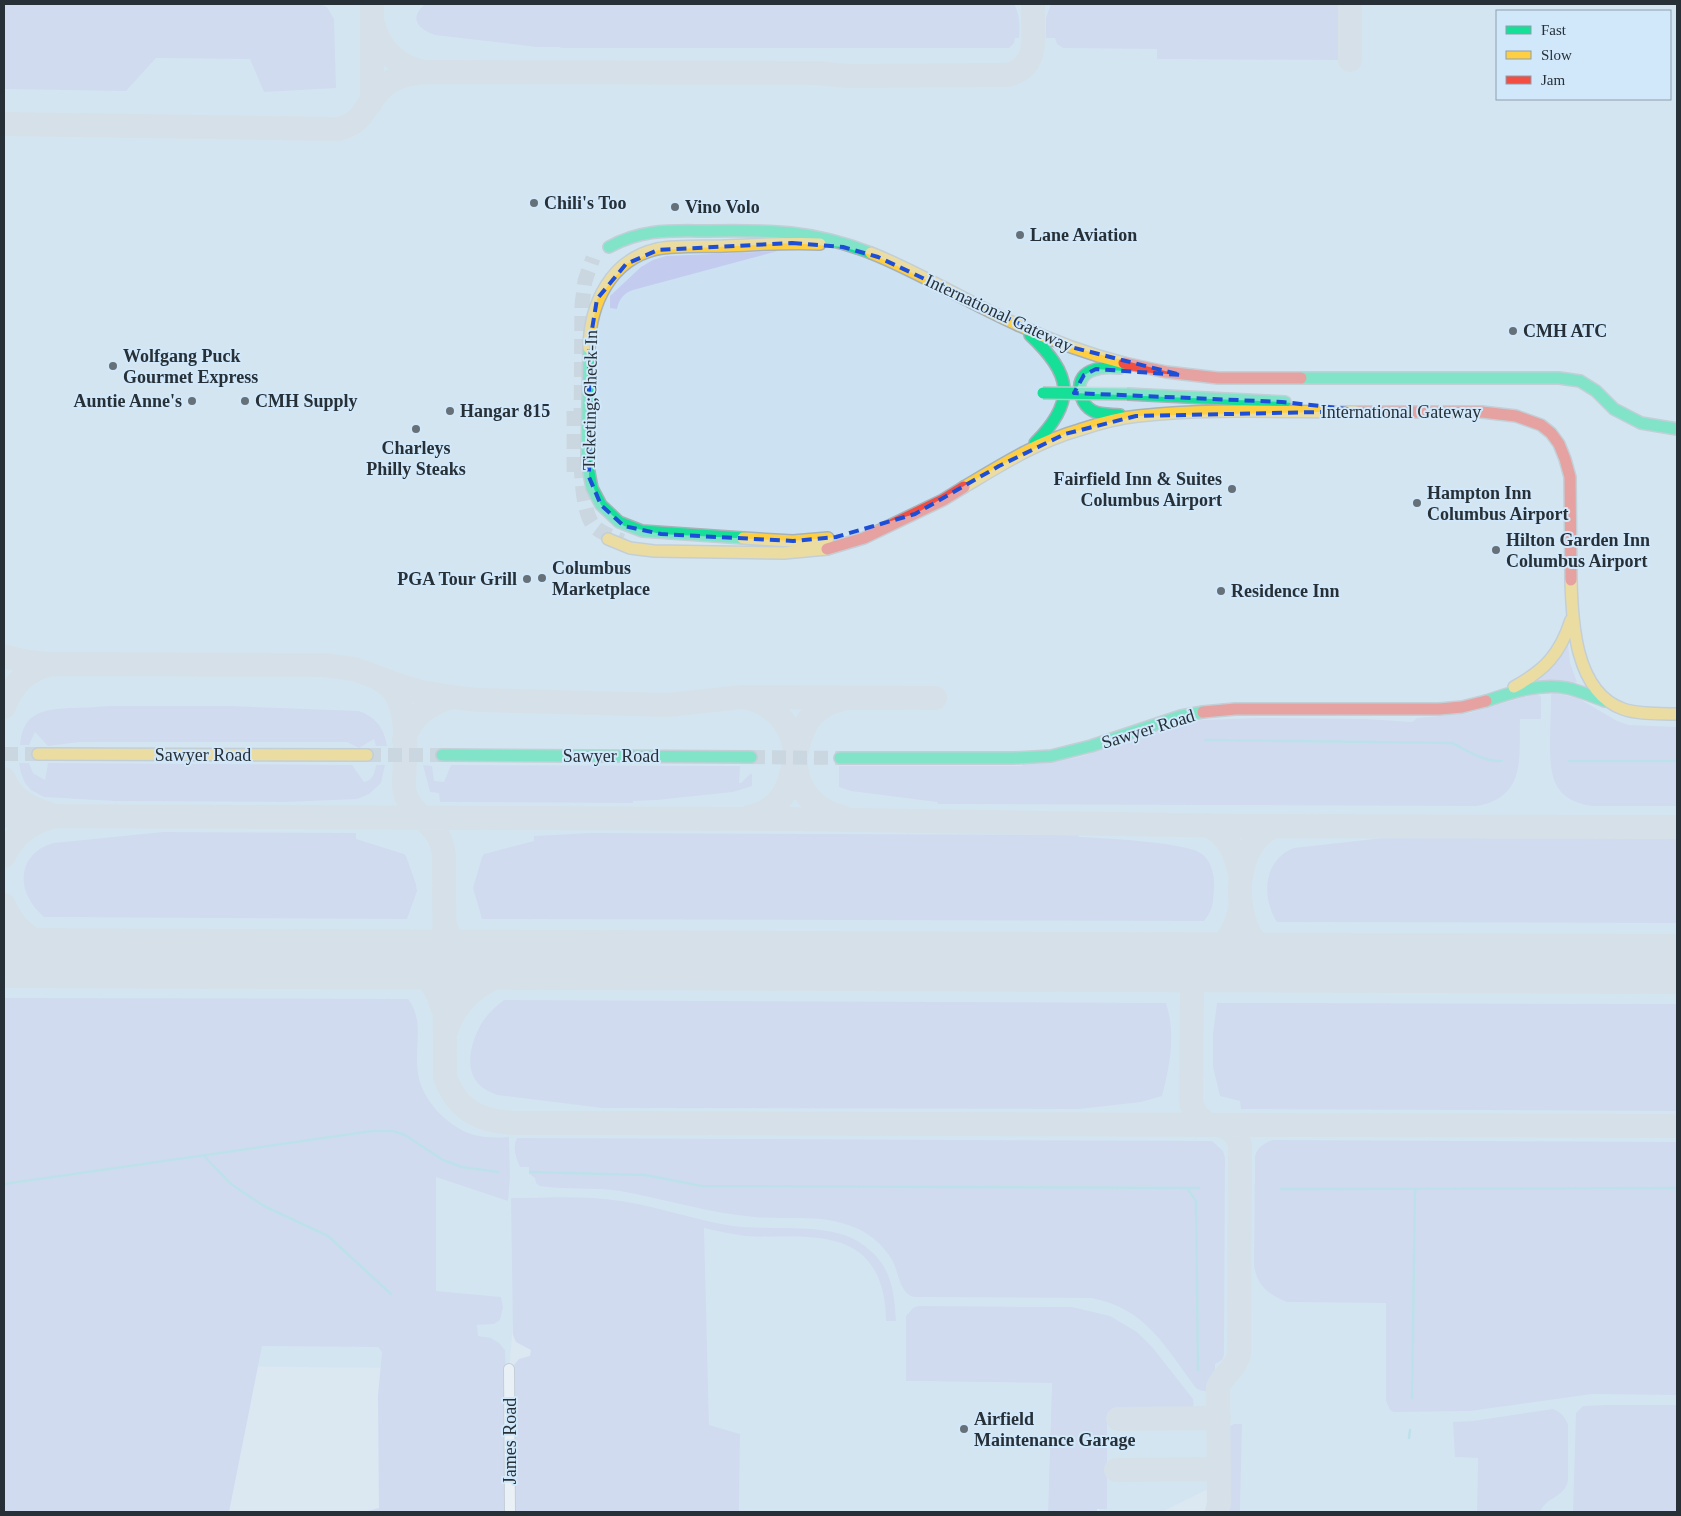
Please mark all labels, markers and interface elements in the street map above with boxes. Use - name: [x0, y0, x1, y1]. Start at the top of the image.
- legend: [1496, 10, 1671, 100]
- text: Fast: [1541, 22, 1567, 38]
- text: Slow: [1541, 47, 1572, 63]
- text: Jam: [1541, 72, 1565, 88]
- place label: Chili's Too: [544, 193, 627, 213]
- marker: Chili's Too: [528, 197, 540, 209]
- place label: Vino Volo: [685, 197, 760, 217]
- marker: Vino Volo: [669, 201, 681, 213]
- place label: Lane Aviation: [1030, 225, 1137, 245]
- marker: Lane Aviation: [1014, 229, 1026, 241]
- street label: International Gateway: [922, 270, 1076, 356]
- place label: CMH ATC: [1523, 321, 1607, 341]
- marker: CMH ATC: [1507, 325, 1519, 337]
- street label: Ticketing;Check-In: [579, 330, 601, 470]
- place label: Wolfgang Puck Gourmet Express: [123, 346, 258, 387]
- marker: Wolfgang Puck Gourmet Express: [107, 360, 119, 372]
- place label: Auntie Anne's: [73, 391, 182, 411]
- place label: CMH Supply: [255, 391, 358, 411]
- marker: Auntie Anne's: [186, 395, 198, 407]
- marker: CMH Supply: [239, 395, 251, 407]
- place label: Hangar 815: [460, 401, 550, 421]
- street label: International Gateway: [1321, 402, 1481, 422]
- marker: Hangar 815: [444, 405, 456, 417]
- marker: Charleys Philly Steaks: [410, 423, 422, 435]
- place label: Charleys Philly Steaks: [366, 438, 466, 479]
- place label: Fairfield Inn & Suites Columbus Airport: [1053, 469, 1222, 510]
- marker: Fairfield Inn & Suites Columbus Airport: [1226, 483, 1238, 495]
- place label: Hampton Inn Columbus Airport: [1427, 483, 1569, 524]
- marker: Hampton Inn Columbus Airport: [1411, 497, 1423, 509]
- place label: Hilton Garden Inn Columbus Airport: [1506, 530, 1650, 571]
- marker: Hilton Garden Inn Columbus Airport: [1490, 544, 1502, 556]
- place label: Columbus Marketplace: [552, 558, 650, 599]
- place label: PGA Tour Grill: [397, 569, 517, 589]
- marker: Columbus Marketplace: [536, 572, 548, 584]
- marker: PGA Tour Grill: [521, 573, 533, 585]
- place label: Residence Inn: [1231, 581, 1340, 601]
- marker: Residence Inn: [1215, 585, 1227, 597]
- street label: Sawyer Road: [1099, 705, 1197, 753]
- street label: Sawyer Road: [155, 745, 251, 765]
- street label: Sawyer Road: [563, 746, 659, 766]
- street label: James Road: [500, 1398, 520, 1484]
- place label: Airfield Maintenance Garage: [974, 1409, 1135, 1450]
- marker: Airfield Maintenance Garage: [958, 1423, 970, 1435]

